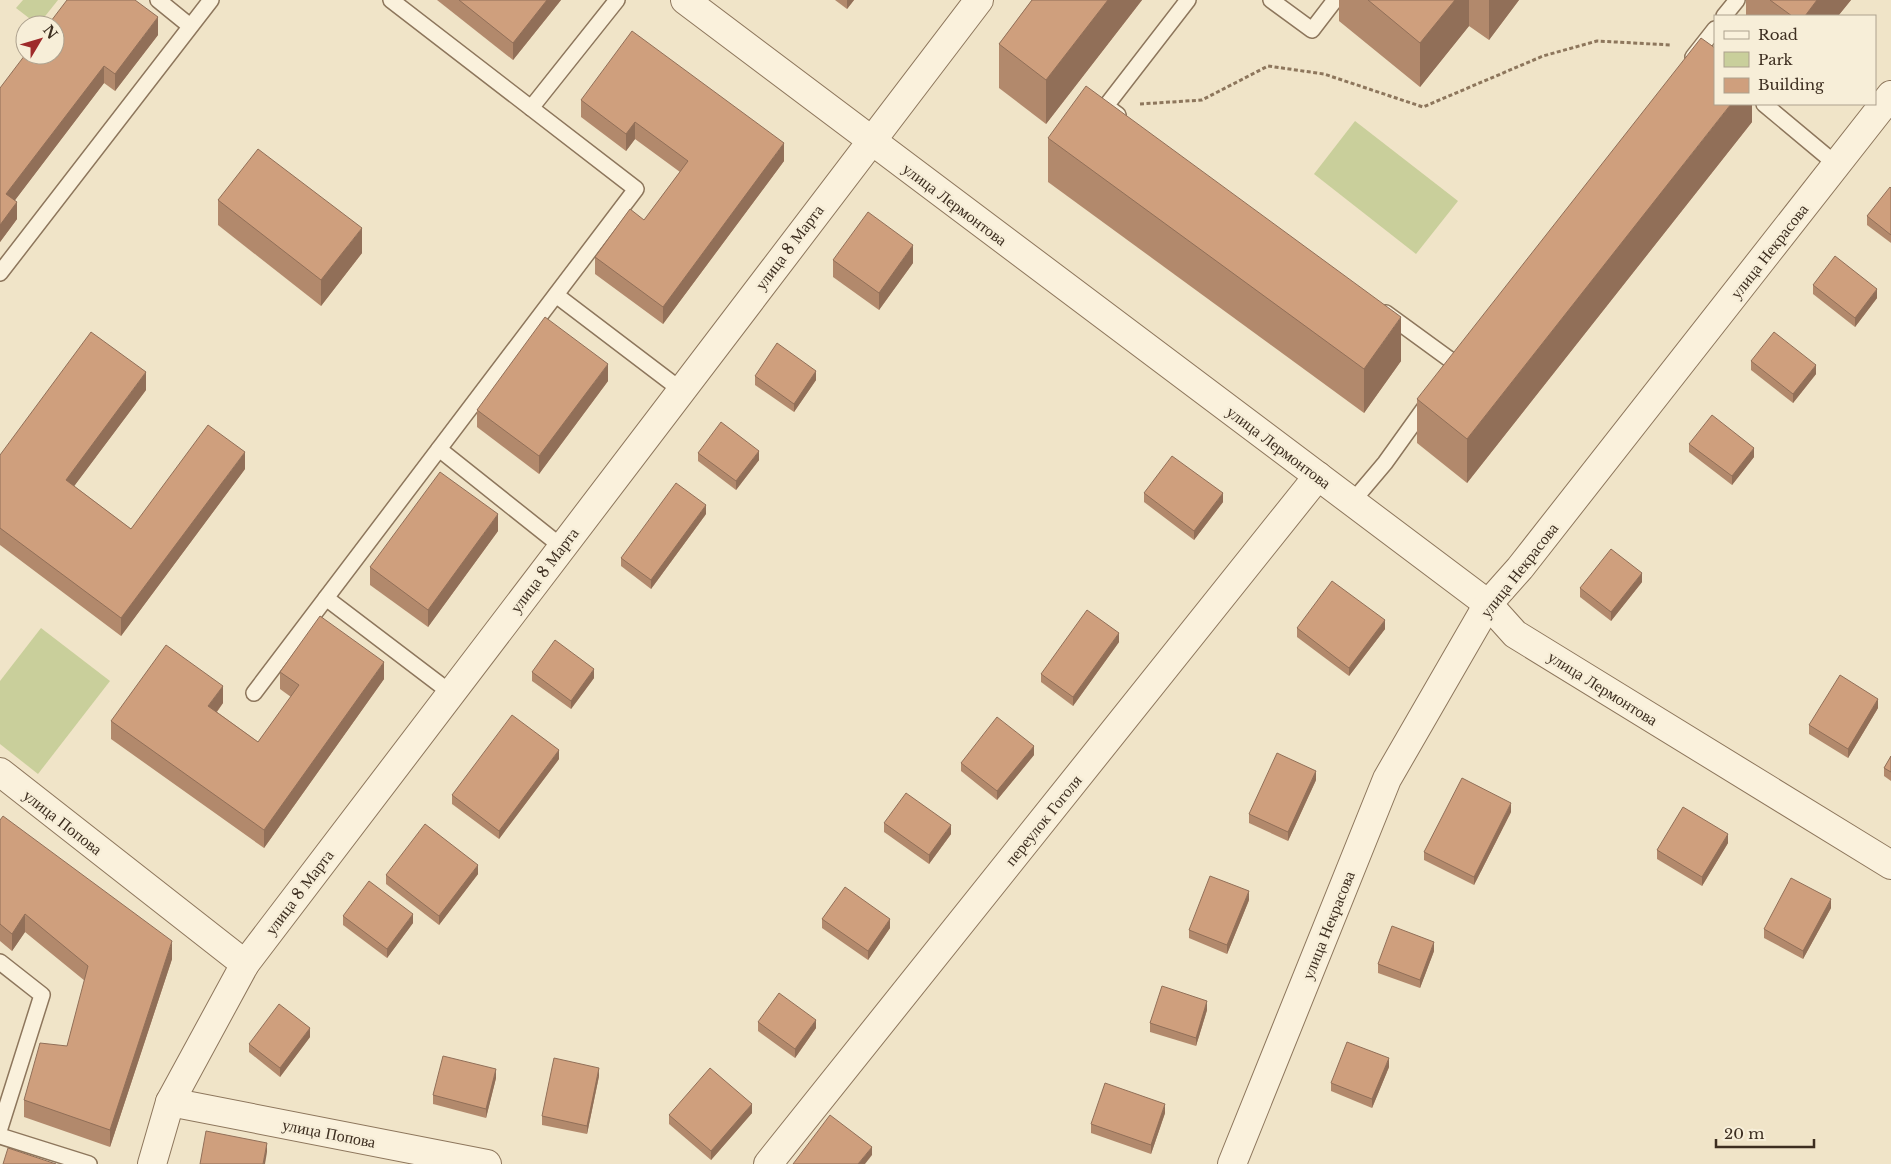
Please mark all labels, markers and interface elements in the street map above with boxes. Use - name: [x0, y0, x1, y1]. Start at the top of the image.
- north arrow: [15, 15, 65, 65]
- legend: [1714, 15, 1876, 105]
- text: N: [39, 21, 61, 43]
- text: Road: [1758, 25, 1798, 44]
- text: Park: [1758, 50, 1794, 69]
- text: Building: [1758, 75, 1825, 94]
- street label: улица Лермонтова: [899, 158, 1011, 250]
- street label: улица Некрасова: [1726, 199, 1812, 303]
- street label: улица 8 Марта: [750, 200, 828, 294]
- street label: улица Лермонтова: [1223, 401, 1335, 493]
- street label: улица Некрасова: [1476, 518, 1562, 622]
- street label: улица 8 Марта: [505, 523, 583, 617]
- street label: улица Лермонтова: [1544, 646, 1662, 730]
- street label: переулок Гоголя: [1000, 770, 1086, 869]
- street label: улица Попова: [20, 785, 106, 859]
- street label: улица 8 Марта: [260, 845, 338, 939]
- street label: улица Некрасова: [1297, 868, 1359, 982]
- street label: улица Попова: [281, 1114, 377, 1152]
- scale bar: [1716, 1116, 1814, 1148]
- text: 20 m: [1724, 1124, 1764, 1143]

